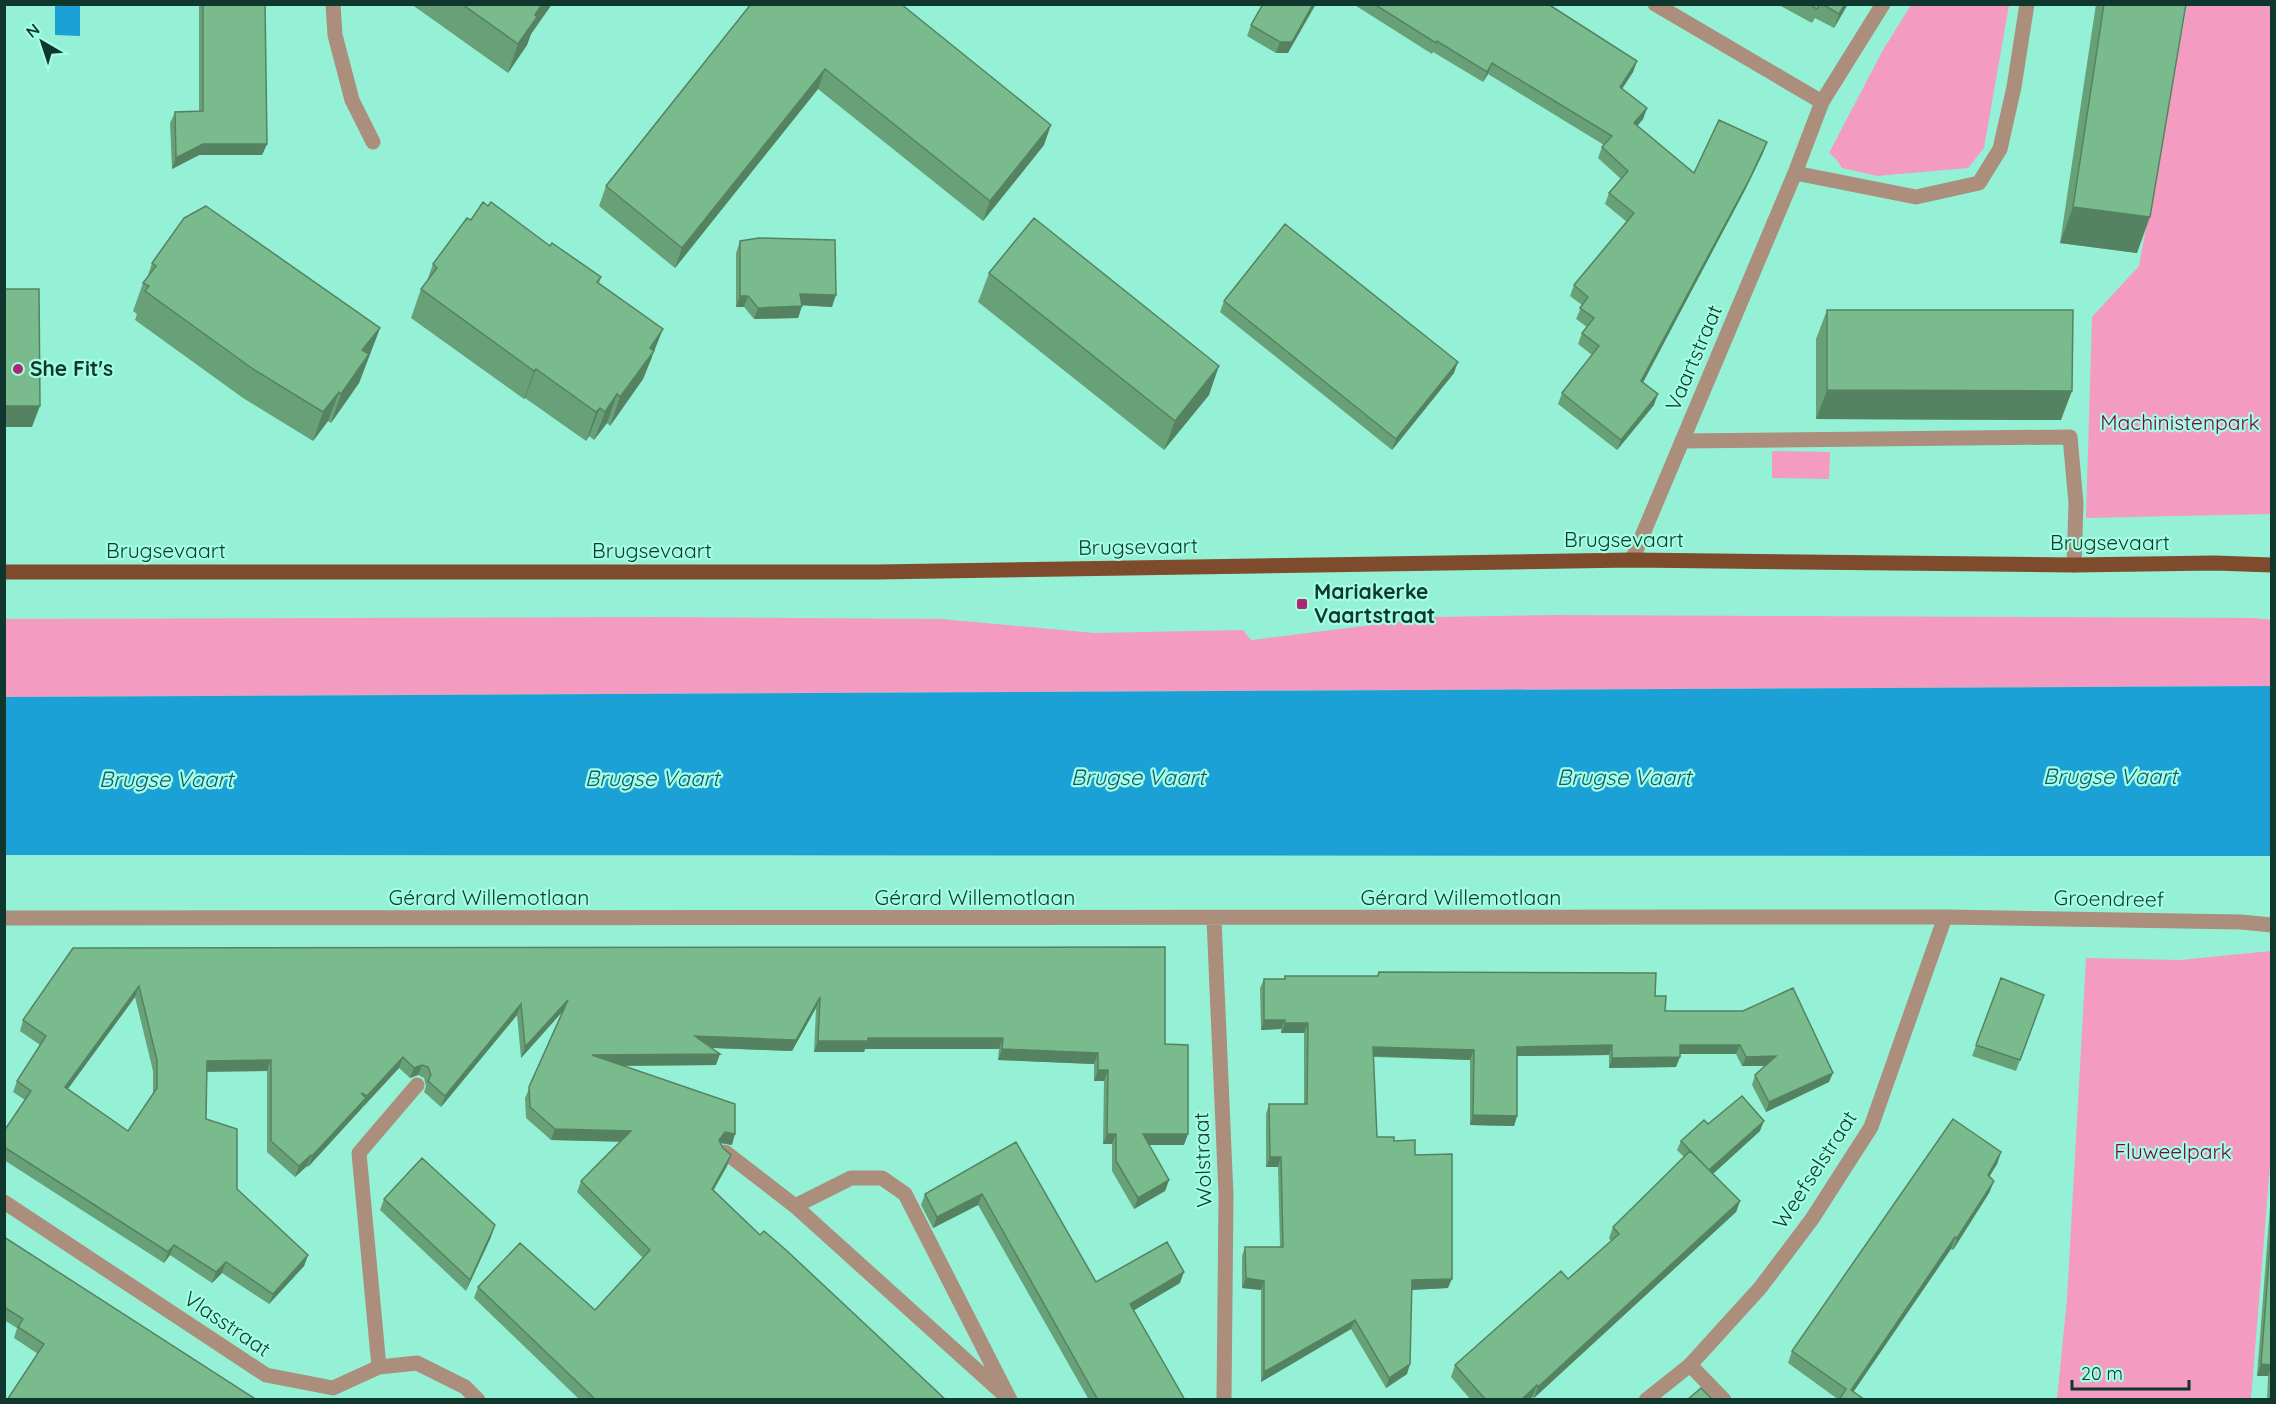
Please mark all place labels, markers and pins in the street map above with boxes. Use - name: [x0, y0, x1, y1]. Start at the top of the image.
- place label: She Fit's: [30, 355, 113, 381]
- marker: She Fit's: [11, 362, 25, 376]
- place label: Mariakerke Vaartstraat: [1314, 578, 1435, 628]
- marker: Mariakerke Vaartstraat: [1295, 597, 1309, 611]

